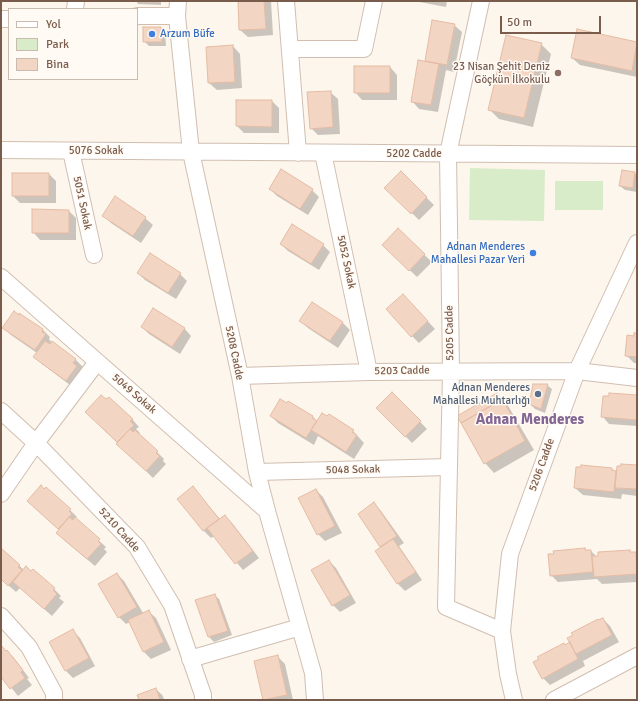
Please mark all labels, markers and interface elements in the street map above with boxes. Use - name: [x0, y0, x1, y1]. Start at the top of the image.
- legend: [8, 8, 138, 80]
- scale bar: [502, 8, 603, 34]
- text: 50 m: [507, 15, 532, 30]
- text: Yol: [46, 17, 61, 32]
- place label: Arzum Büfe: [160, 27, 215, 41]
- marker: Arzum Büfe: [147, 29, 157, 39]
- text: Park: [46, 37, 69, 52]
- text: Bina: [46, 57, 69, 72]
- place label: 23 Nisan Şehit Deniz Göçkün İlkokulu: [453, 60, 550, 86]
- marker: 23 Nisan Şehit Deniz Göçkün İlkokulu: [553, 68, 563, 78]
- street label: 5076 Sokak: [69, 144, 123, 158]
- street label: 5202 Cadde: [386, 147, 442, 161]
- street label: 5051 Sokak: [70, 175, 94, 231]
- street label: 5052 Sokak: [334, 234, 358, 290]
- place label: Adnan Menderes Mahallesi Pazar Yeri: [431, 240, 525, 266]
- marker: Adnan Menderes Mahallesi Pazar Yeri: [528, 248, 538, 258]
- street label: 5205 Cadde: [443, 305, 457, 361]
- street label: 5208 Cadde: [222, 325, 246, 381]
- street label: 5203 Cadde: [374, 364, 430, 378]
- street label: 5049 Sokak: [109, 371, 159, 417]
- place label: Adnan Menderes Mahallesi Muhtarlığı: [433, 381, 530, 407]
- marker: Adnan Menderes Mahallesi Muhtarlığı: [533, 389, 543, 399]
- district label: Adnan Menderes: [476, 411, 584, 429]
- street label: 5206 Cadde: [526, 437, 558, 493]
- street label: 5048 Sokak: [326, 463, 380, 477]
- street label: 5210 Cadde: [96, 505, 142, 555]

